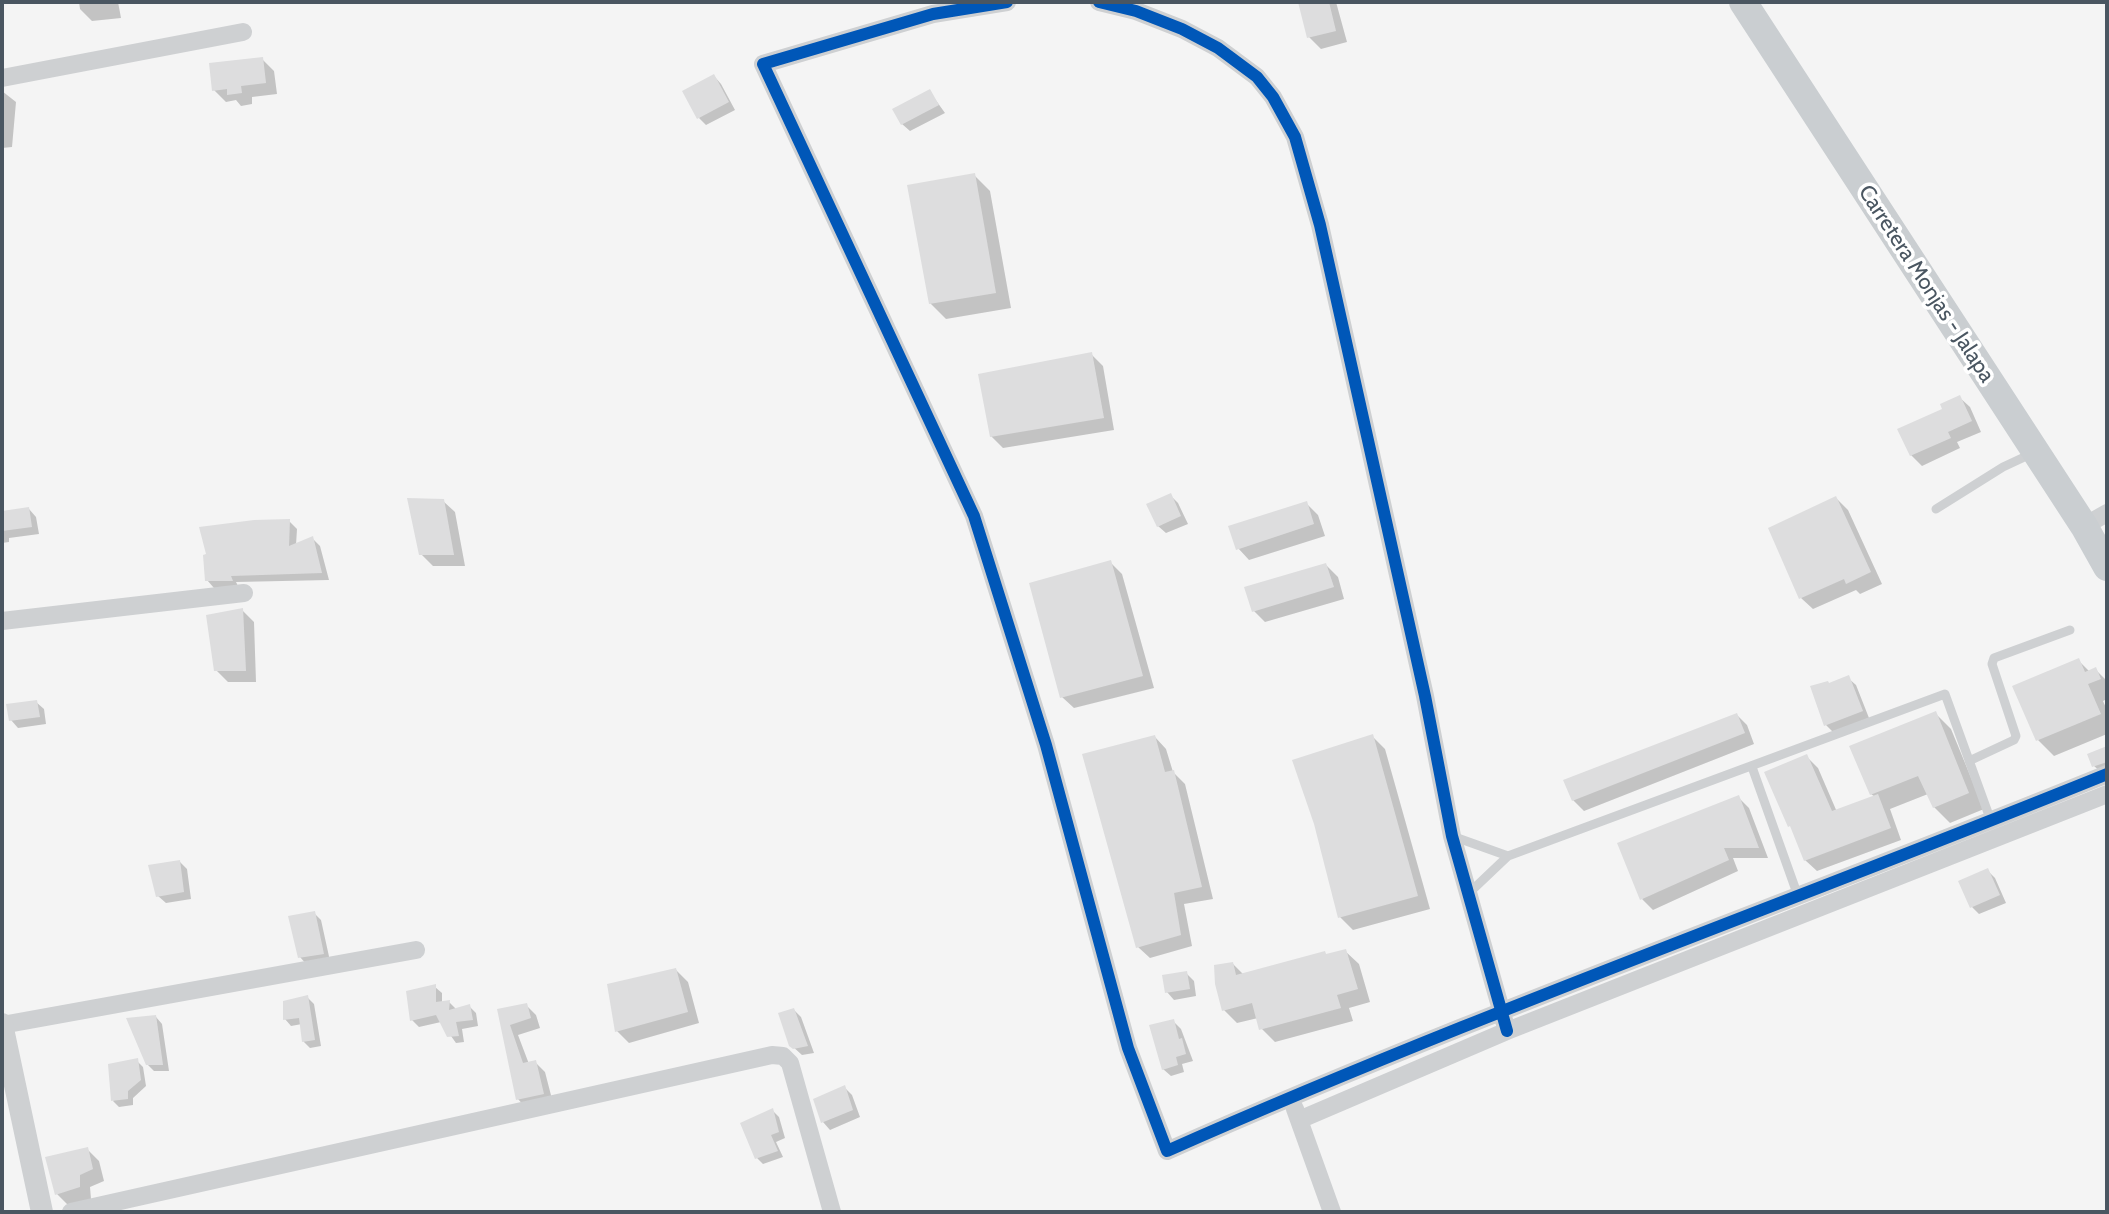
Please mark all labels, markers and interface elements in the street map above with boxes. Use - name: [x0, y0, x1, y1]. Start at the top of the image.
- street label: Carretera Monjas - Jalapa: [1852, 180, 2000, 388]

